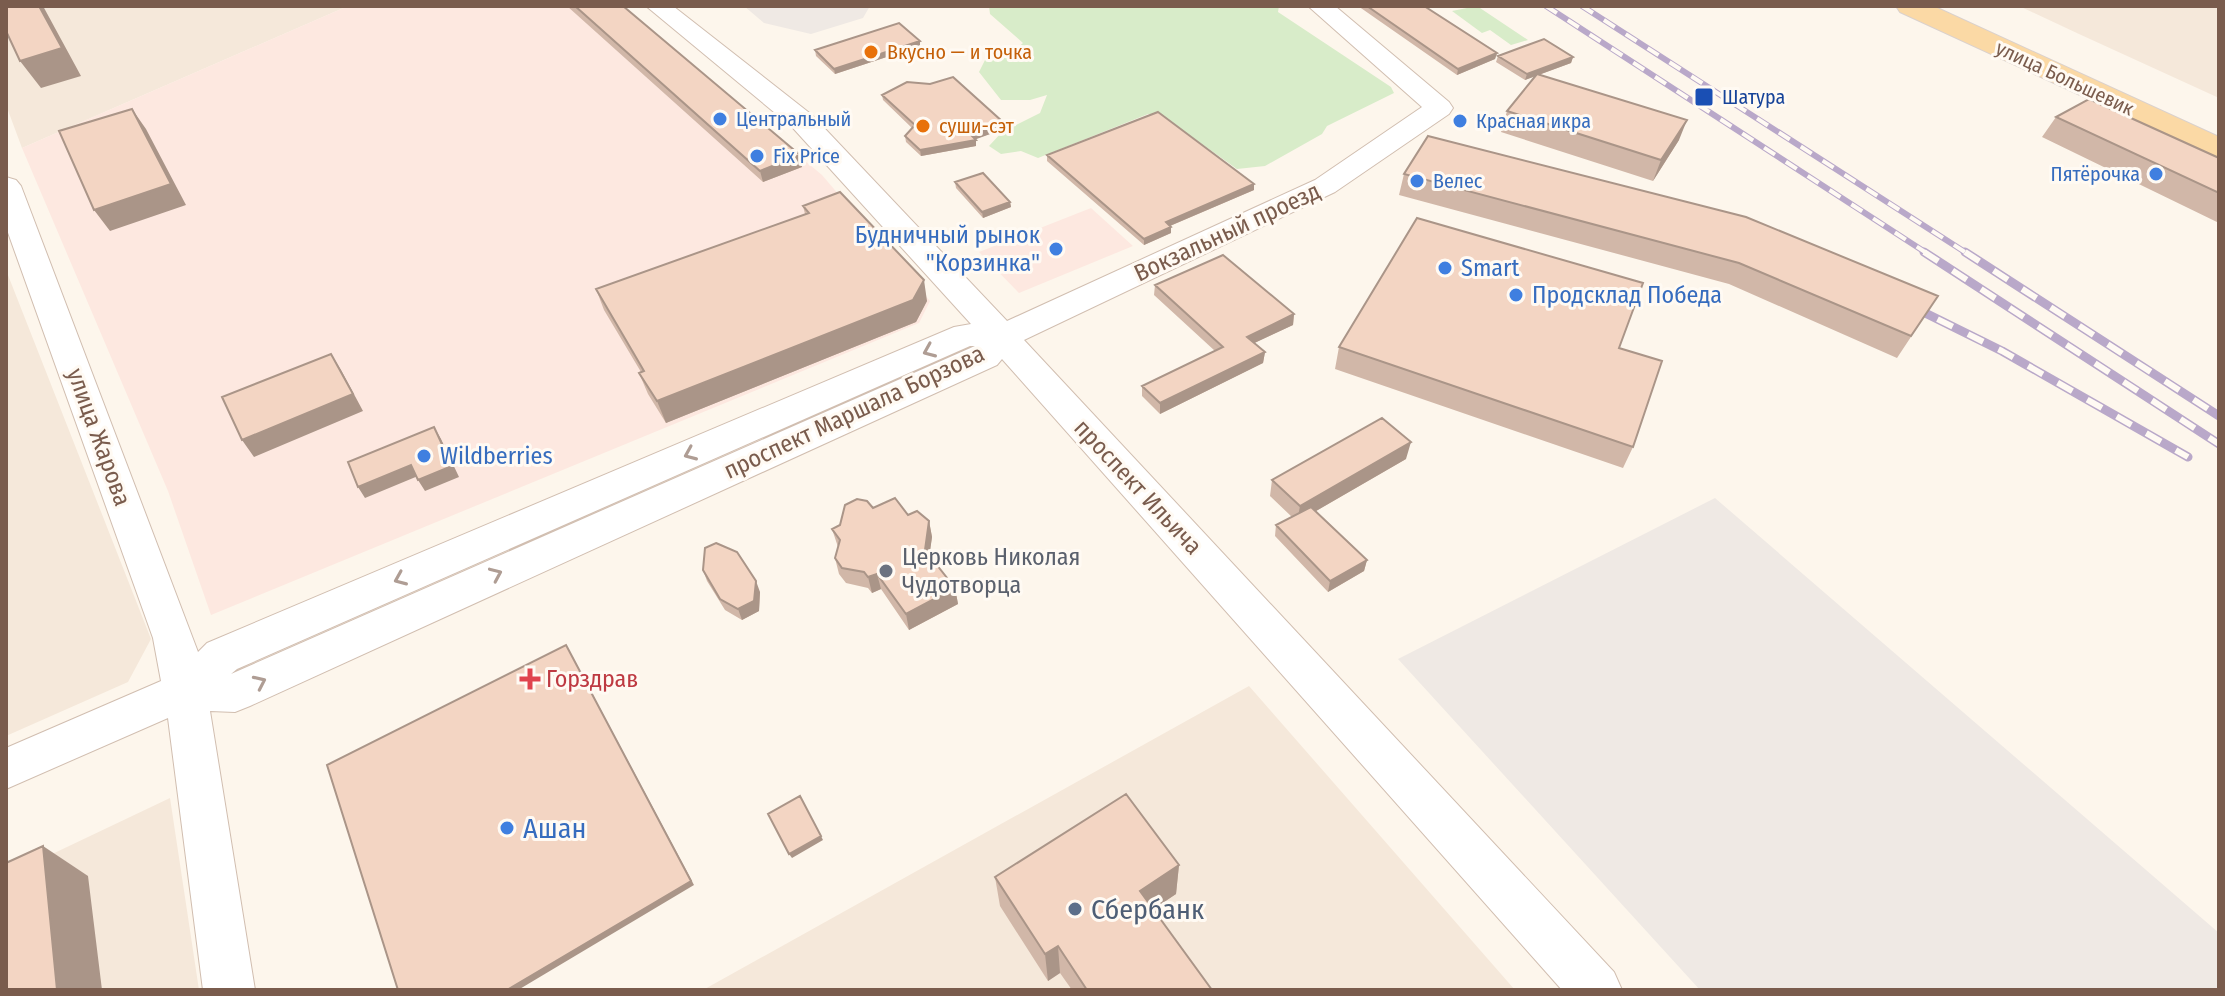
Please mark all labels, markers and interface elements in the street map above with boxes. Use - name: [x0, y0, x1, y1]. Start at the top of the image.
- street label: улица Большевик: [1992, 36, 2138, 121]
- place label: Вкусно — и точка: [887, 40, 1032, 64]
- marker: Вкусно — и точка: [862, 43, 880, 61]
- place label: Шатура: [1722, 85, 1785, 109]
- marker: Шатура: [1693, 86, 1715, 108]
- place label: Центральный: [736, 107, 851, 131]
- place label: Красная икра: [1476, 109, 1591, 133]
- marker: Центральный: [711, 110, 729, 128]
- marker: Красная икра: [1451, 112, 1469, 130]
- place label: суши-сэт: [939, 114, 1015, 138]
- marker: суши-сэт: [914, 117, 932, 135]
- place label: Fix Price: [773, 144, 840, 168]
- marker: Fix Price: [748, 147, 766, 165]
- place label: Пятёрочка: [2051, 162, 2140, 186]
- marker: Пятёрочка: [2147, 165, 2165, 183]
- place label: Велес: [1433, 169, 1483, 193]
- marker: Велес: [1408, 172, 1426, 190]
- street label: Вокзальный проезд: [1130, 177, 1324, 287]
- place label: Будничный рынок "Корзинка": [855, 221, 1041, 277]
- marker: Будничный рынок "Корзинка": [1047, 240, 1065, 258]
- place label: Smart: [1461, 254, 1519, 282]
- marker: Smart: [1436, 259, 1454, 277]
- place label: Продсклад Победа: [1532, 281, 1722, 309]
- marker: Продсклад Победа: [1507, 286, 1525, 304]
- street label: проспект Маршала Борзова: [719, 339, 989, 485]
- one-way arrow: [922, 342, 937, 358]
- street label: улица Жарова: [61, 364, 137, 510]
- street label: проспект Ильича: [1068, 414, 1208, 560]
- place label: Wildberries: [440, 442, 553, 470]
- one-way arrow: [684, 445, 698, 461]
- marker: Wildberries: [415, 447, 433, 465]
- place label: Церковь Николая Чудотворца: [902, 543, 1080, 599]
- marker: Церковь Николая Чудотворца: [877, 562, 895, 580]
- one-way arrow: [488, 568, 503, 584]
- one-way arrow: [394, 570, 408, 586]
- place label: Горздрав: [546, 665, 638, 693]
- marker: Горздрав: [521, 670, 539, 688]
- one-way arrow: [251, 676, 266, 692]
- place label: Ашан: [523, 812, 586, 845]
- marker: Ашан: [498, 819, 516, 837]
- place label: Сбербанк: [1091, 893, 1204, 926]
- marker: Сбербанк: [1066, 900, 1084, 918]

